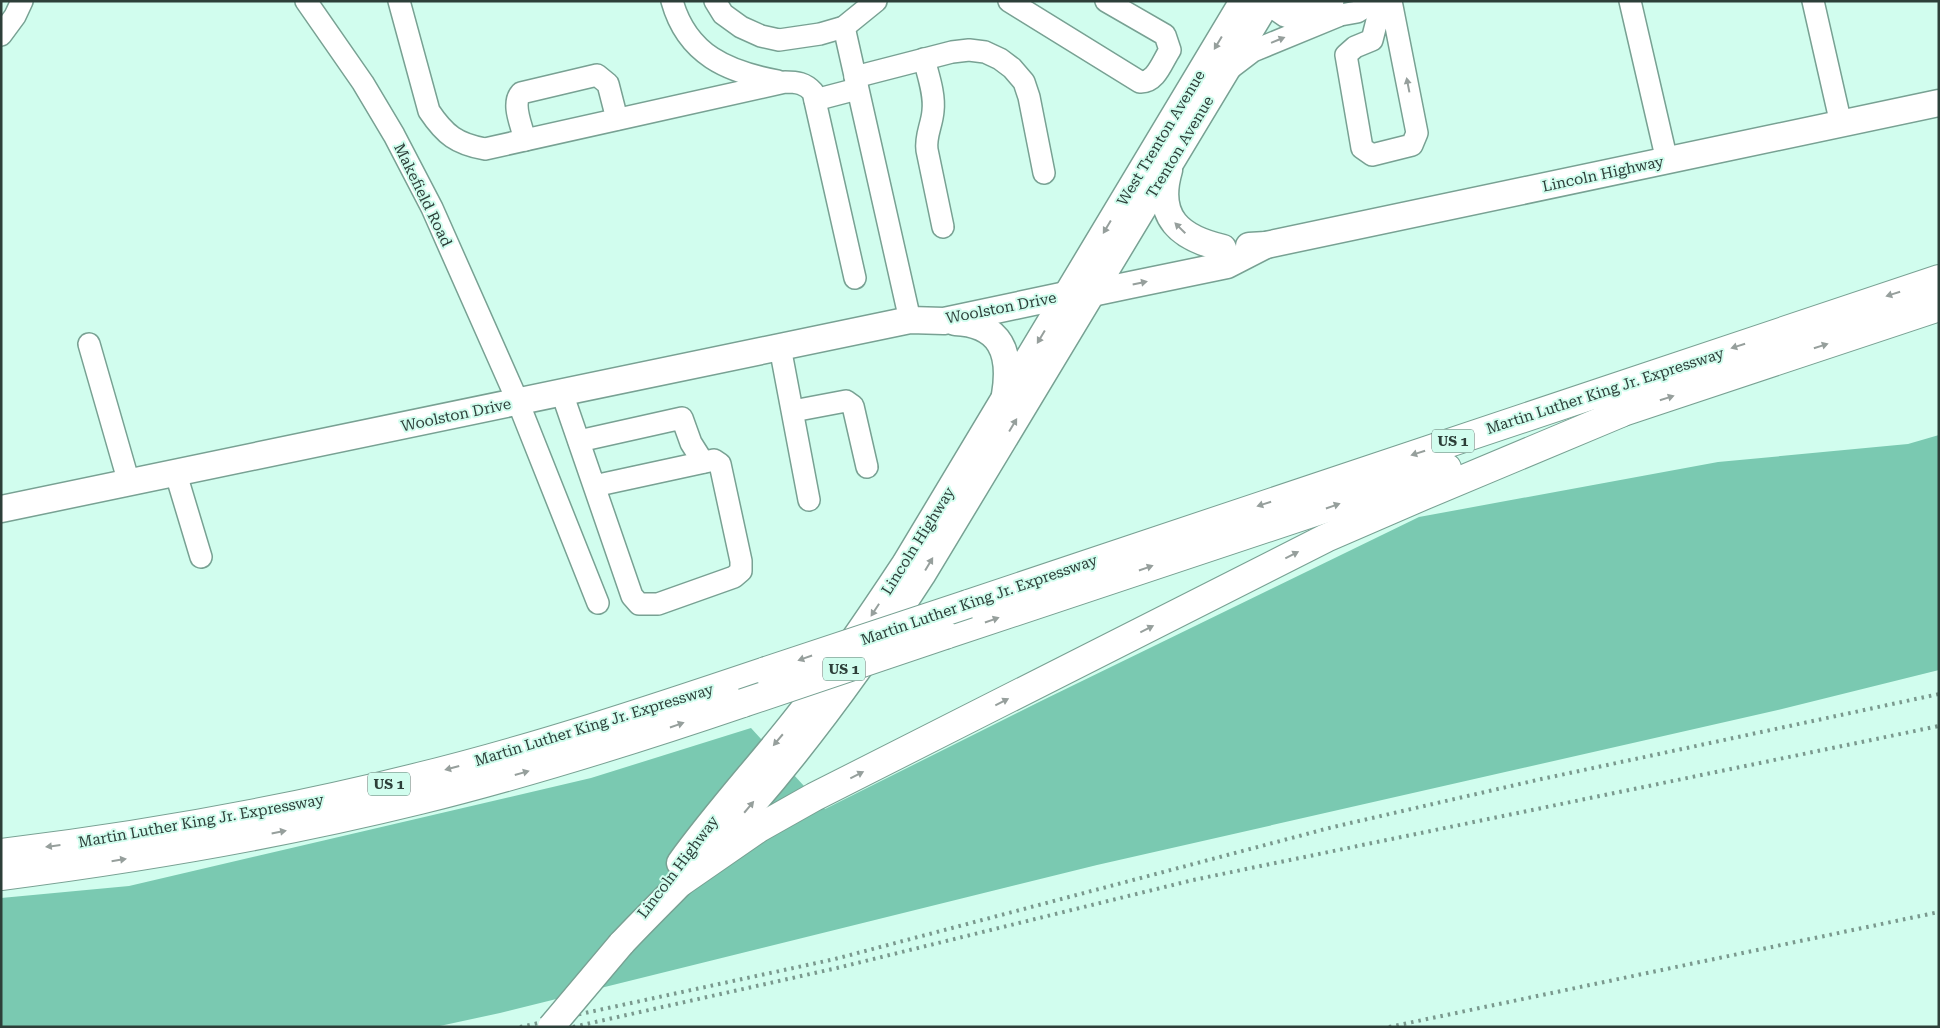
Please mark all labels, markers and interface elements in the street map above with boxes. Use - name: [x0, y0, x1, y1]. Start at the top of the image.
- one-way arrow: [1270, 36, 1285, 44]
- one-way arrow: [1214, 37, 1223, 50]
- street label: West Trenton Avenue: [1113, 67, 1209, 209]
- one-way arrow: [1403, 77, 1411, 93]
- street label: Trenton Avenue: [1142, 93, 1218, 201]
- street label: Makefield Road: [390, 140, 456, 250]
- street label: Lincoln Highway: [1541, 152, 1665, 196]
- one-way arrow: [1103, 221, 1112, 234]
- one-way arrow: [1174, 223, 1186, 235]
- one-way arrow: [1132, 279, 1147, 287]
- street label: Woolston Drive: [944, 288, 1058, 328]
- one-way arrow: [1885, 291, 1900, 299]
- one-way arrow: [1037, 331, 1046, 344]
- one-way arrow: [1814, 342, 1829, 350]
- one-way arrow: [1731, 343, 1746, 350]
- street label: Martin Luther King Jr. Expressway: [1484, 344, 1726, 438]
- one-way arrow: [1660, 394, 1675, 402]
- street label: Woolston Drive: [399, 395, 513, 435]
- one-way arrow: [1008, 418, 1017, 431]
- road number: US 1: [1432, 430, 1474, 452]
- one-way arrow: [1411, 450, 1426, 457]
- street label: Lincoln Highway: [878, 484, 958, 598]
- one-way arrow: [1257, 501, 1272, 509]
- one-way arrow: [1326, 501, 1341, 509]
- street label: Martin Luther King Jr. Expressway: [858, 551, 1100, 649]
- one-way arrow: [1285, 551, 1300, 559]
- one-way arrow: [925, 558, 934, 571]
- one-way arrow: [1139, 564, 1154, 572]
- one-way arrow: [870, 604, 879, 617]
- one-way arrow: [984, 616, 999, 623]
- one-way arrow: [1140, 624, 1154, 632]
- one-way arrow: [798, 655, 813, 662]
- road number: US 1: [823, 658, 865, 681]
- street label: Martin Luther King Jr. Expressway: [472, 680, 716, 770]
- one-way arrow: [995, 698, 1009, 706]
- one-way arrow: [670, 721, 685, 729]
- one-way arrow: [772, 734, 783, 747]
- one-way arrow: [445, 764, 460, 772]
- one-way arrow: [514, 768, 529, 776]
- one-way arrow: [850, 771, 864, 779]
- road number: US 1: [368, 772, 410, 796]
- street label: Martin Luther King Jr. Expressway: [77, 790, 325, 851]
- one-way arrow: [744, 801, 755, 814]
- street label: Lincoln Highway: [634, 812, 722, 922]
- one-way arrow: [271, 827, 287, 835]
- one-way arrow: [44, 842, 60, 850]
- one-way arrow: [111, 856, 127, 864]

